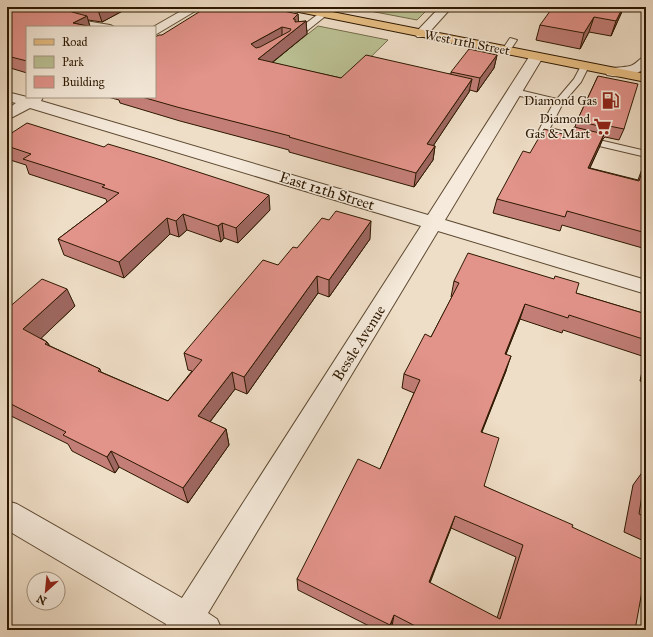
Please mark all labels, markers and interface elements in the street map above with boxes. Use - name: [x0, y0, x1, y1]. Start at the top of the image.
- legend: [26, 26, 156, 98]
- street label: West 11th Street: [423, 27, 511, 59]
- text: Road: [62, 35, 88, 49]
- text: Park: [62, 55, 84, 69]
- text: Building: [62, 75, 105, 90]
- fuel station icon: Diamond Gas: [600, 91, 620, 111]
- place label: Diamond Gas: [524, 93, 597, 109]
- place label: Diamond Gas & Mart: [525, 111, 590, 142]
- supermarket icon: Diamond Gas & Mart: [593, 116, 613, 136]
- street label: East 12th Street: [277, 168, 377, 214]
- street label: Bessle Avenue: [329, 302, 389, 384]
- north arrow: [26, 571, 66, 611]
- text: N: [34, 591, 49, 607]

